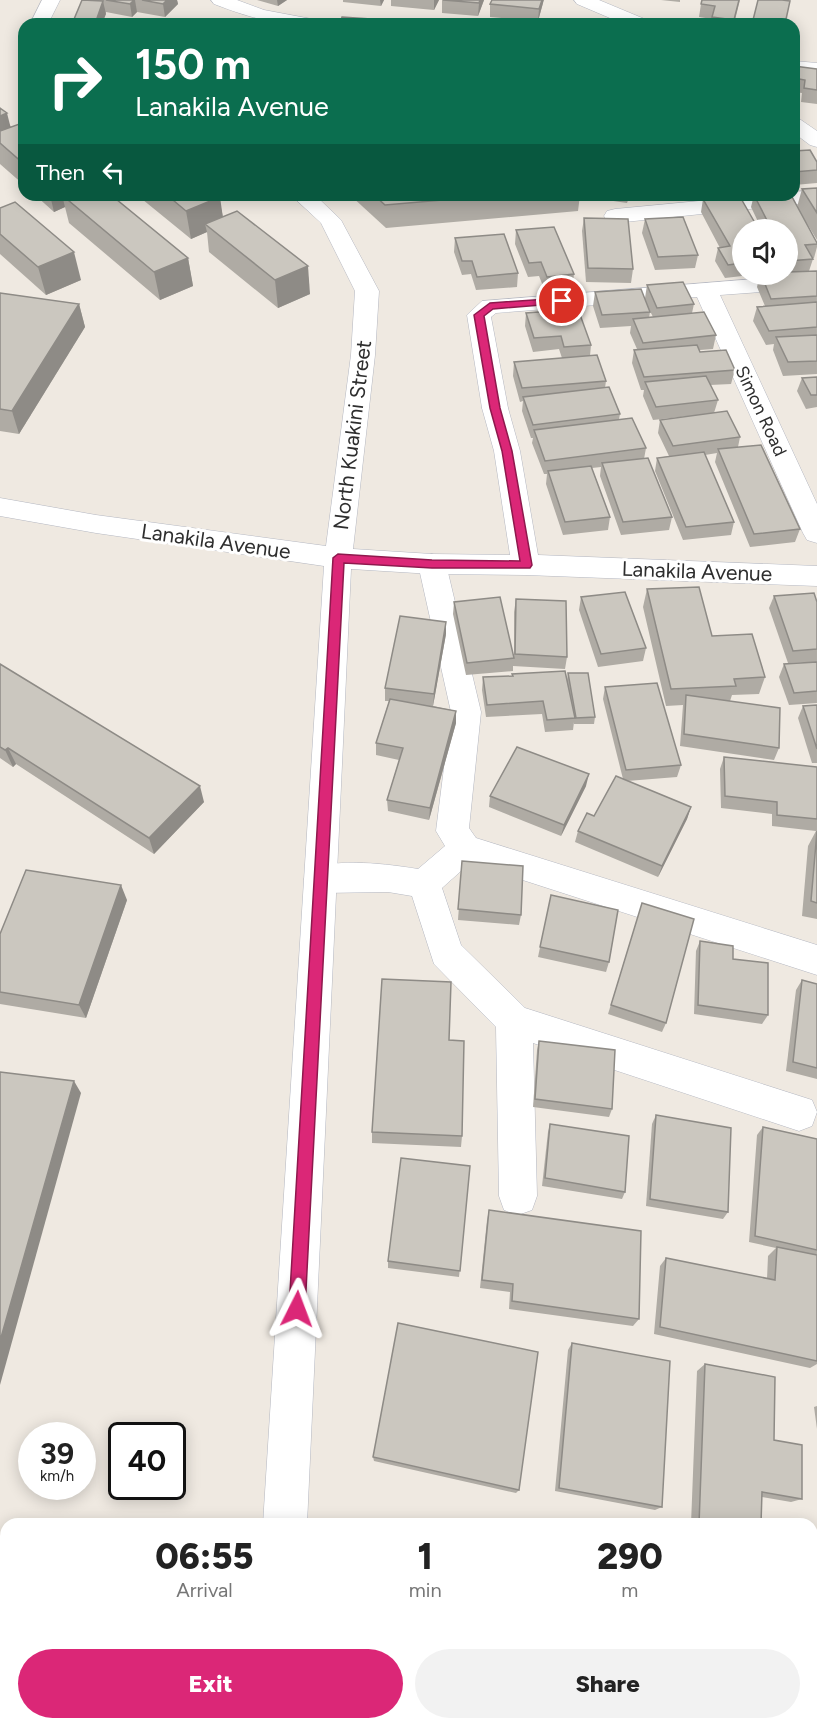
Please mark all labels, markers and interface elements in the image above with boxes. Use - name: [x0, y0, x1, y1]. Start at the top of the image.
- text: 150 m: [135, 39, 251, 90]
- icon: right: [36, 42, 114, 120]
- text: Lanakila Avenue: [135, 90, 329, 123]
- icon: left: [97, 156, 130, 189]
- text: Then: [36, 159, 85, 186]
- map controls: [732, 219, 798, 285]
- button: sound: [732, 219, 798, 285]
- pin: [536, 275, 587, 326]
- icon: arrive: [545, 284, 578, 317]
- street label: North Kuakini Street: [328, 339, 376, 531]
- street label: Simon Road: [731, 362, 791, 460]
- street label: Lanakila Avenue: [140, 518, 292, 564]
- street label: Lanakila Avenue: [621, 556, 773, 586]
- position arrow: [265, 1277, 329, 1341]
- speed limit sign: 40: [108, 1422, 186, 1500]
- text: 39: [40, 1435, 74, 1472]
- text: km/h: [40, 1467, 74, 1485]
- text: 06:55: [155, 1535, 254, 1578]
- text: 1: [418, 1535, 433, 1578]
- text: 290: [597, 1535, 663, 1578]
- text: Arrival: [176, 1578, 233, 1602]
- text: min: [409, 1578, 442, 1602]
- text: m: [621, 1578, 638, 1602]
- button: Exit: [18, 1649, 403, 1718]
- button: Share: [415, 1649, 800, 1718]

